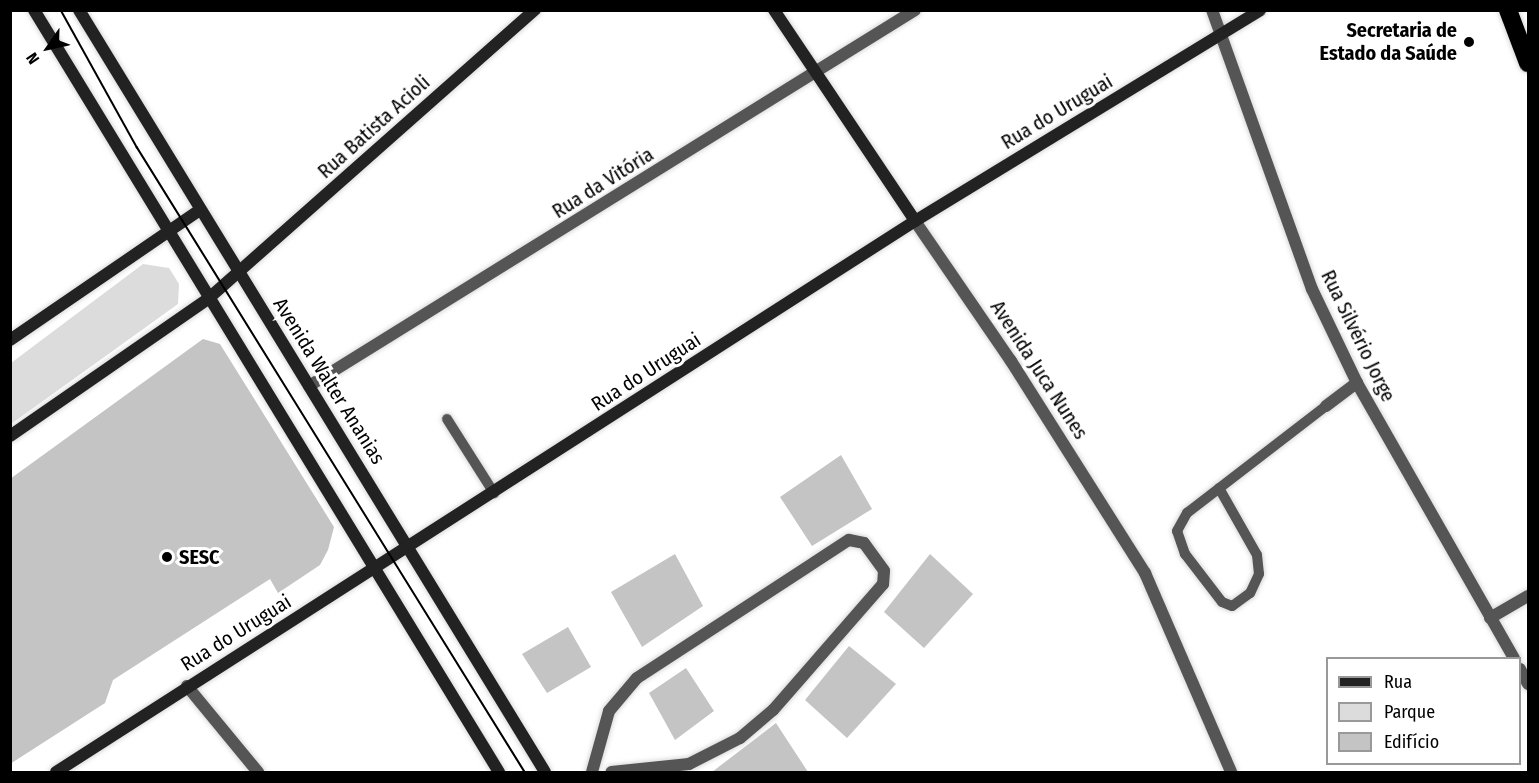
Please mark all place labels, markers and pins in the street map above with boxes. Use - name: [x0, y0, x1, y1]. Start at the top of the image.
- place label: Secretaria de Estado da Saúde: [1320, 19, 1457, 66]
- marker: Secretaria de Estado da Saúde: [1462, 35, 1476, 49]
- place label: SESC: [179, 545, 220, 569]
- marker: SESC: [160, 550, 174, 564]

